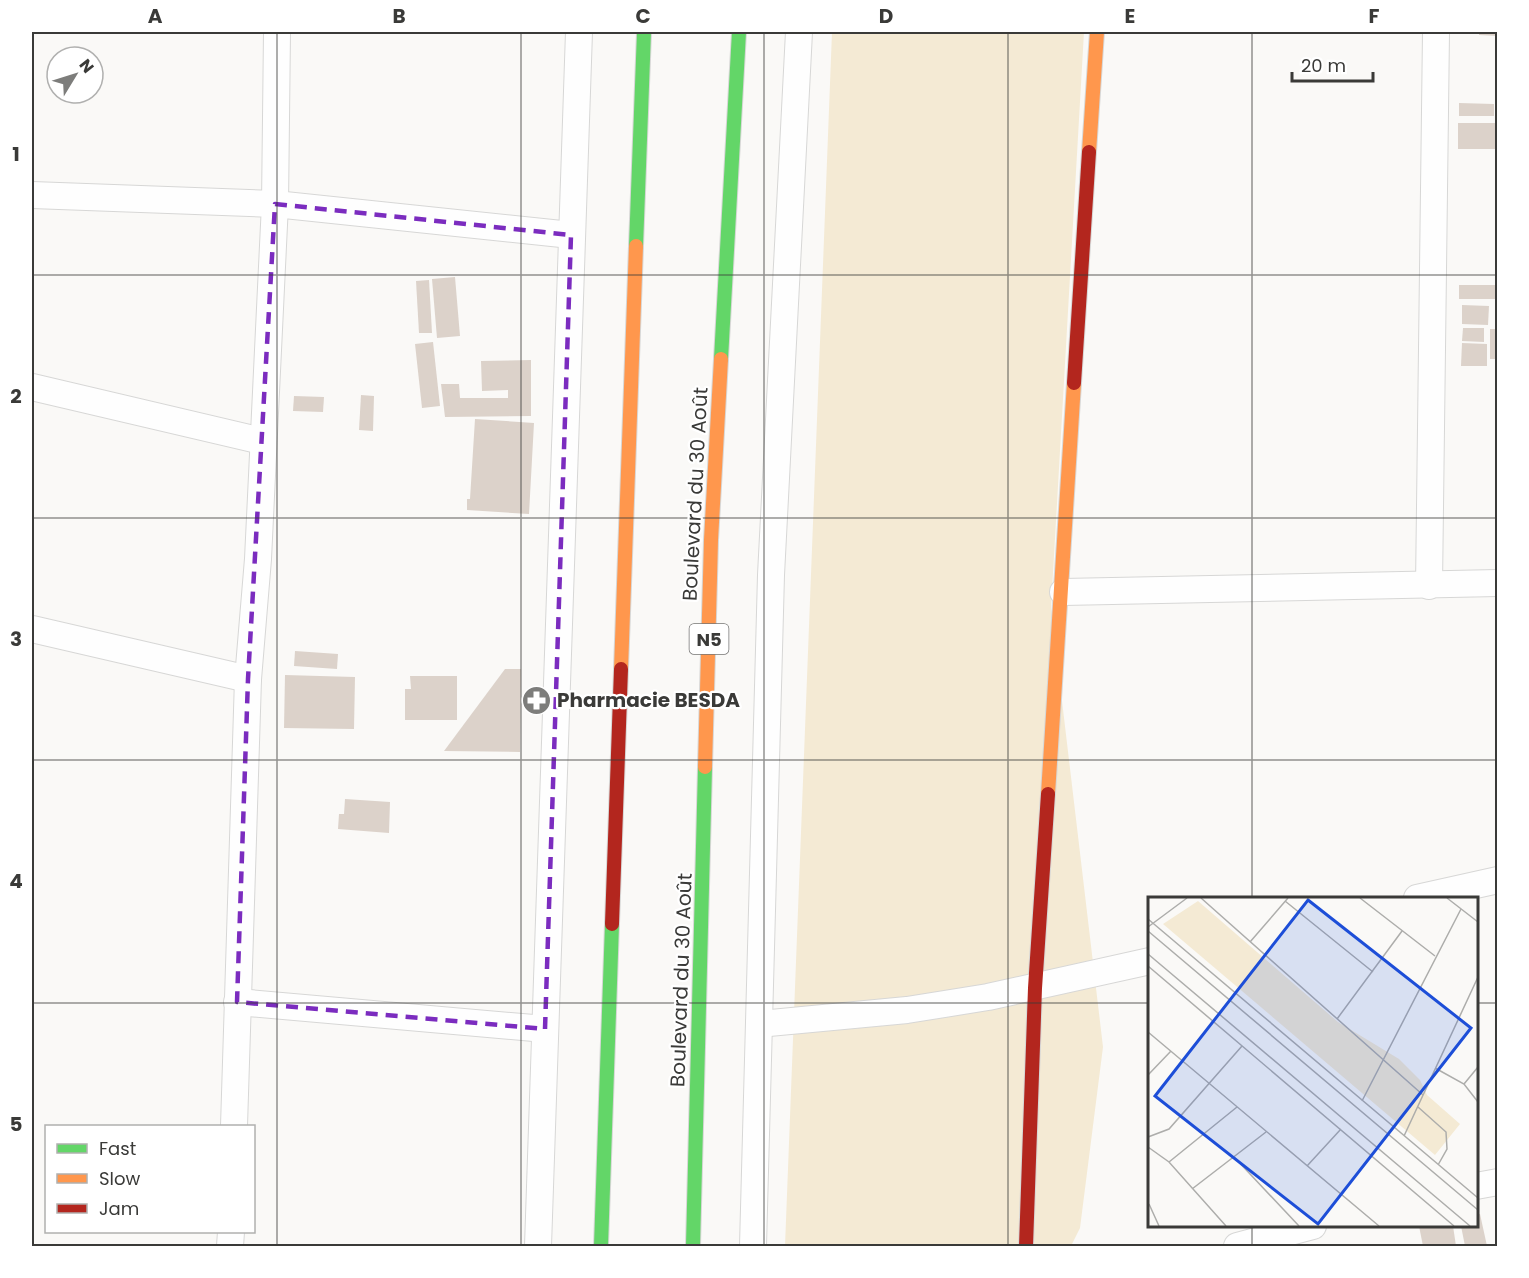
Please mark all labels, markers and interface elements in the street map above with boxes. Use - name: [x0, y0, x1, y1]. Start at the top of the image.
- text: A: [148, 2, 163, 30]
- text: B: [392, 2, 406, 30]
- text: C: [635, 2, 651, 30]
- text: D: [879, 2, 893, 30]
- text: E: [1125, 2, 1135, 30]
- text: F: [1369, 2, 1380, 30]
- north arrow: [45, 45, 105, 105]
- scale bar: [1292, 45, 1373, 83]
- text: 20 m: [1301, 53, 1346, 78]
- text: N: [74, 54, 99, 78]
- text: 1: [12, 140, 20, 168]
- text: 2: [10, 382, 22, 410]
- street label: Boulevard du 30 Août: [675, 386, 715, 602]
- road number: N5: [690, 624, 728, 654]
- text: 3: [10, 625, 22, 653]
- pharmacy icon: Pharmacie BESDA: [520, 684, 552, 716]
- place label: Pharmacie BESDA: [557, 686, 740, 714]
- text: 4: [9, 867, 23, 895]
- street label: Boulevard du 30 Août: [663, 873, 699, 1087]
- inset map: [1148, 897, 1478, 1227]
- text: 5: [10, 1110, 23, 1138]
- legend: [45, 1125, 255, 1233]
- text: Fast: [99, 1136, 136, 1161]
- text: Slow: [99, 1166, 141, 1191]
- text: Jam: [99, 1196, 139, 1221]

